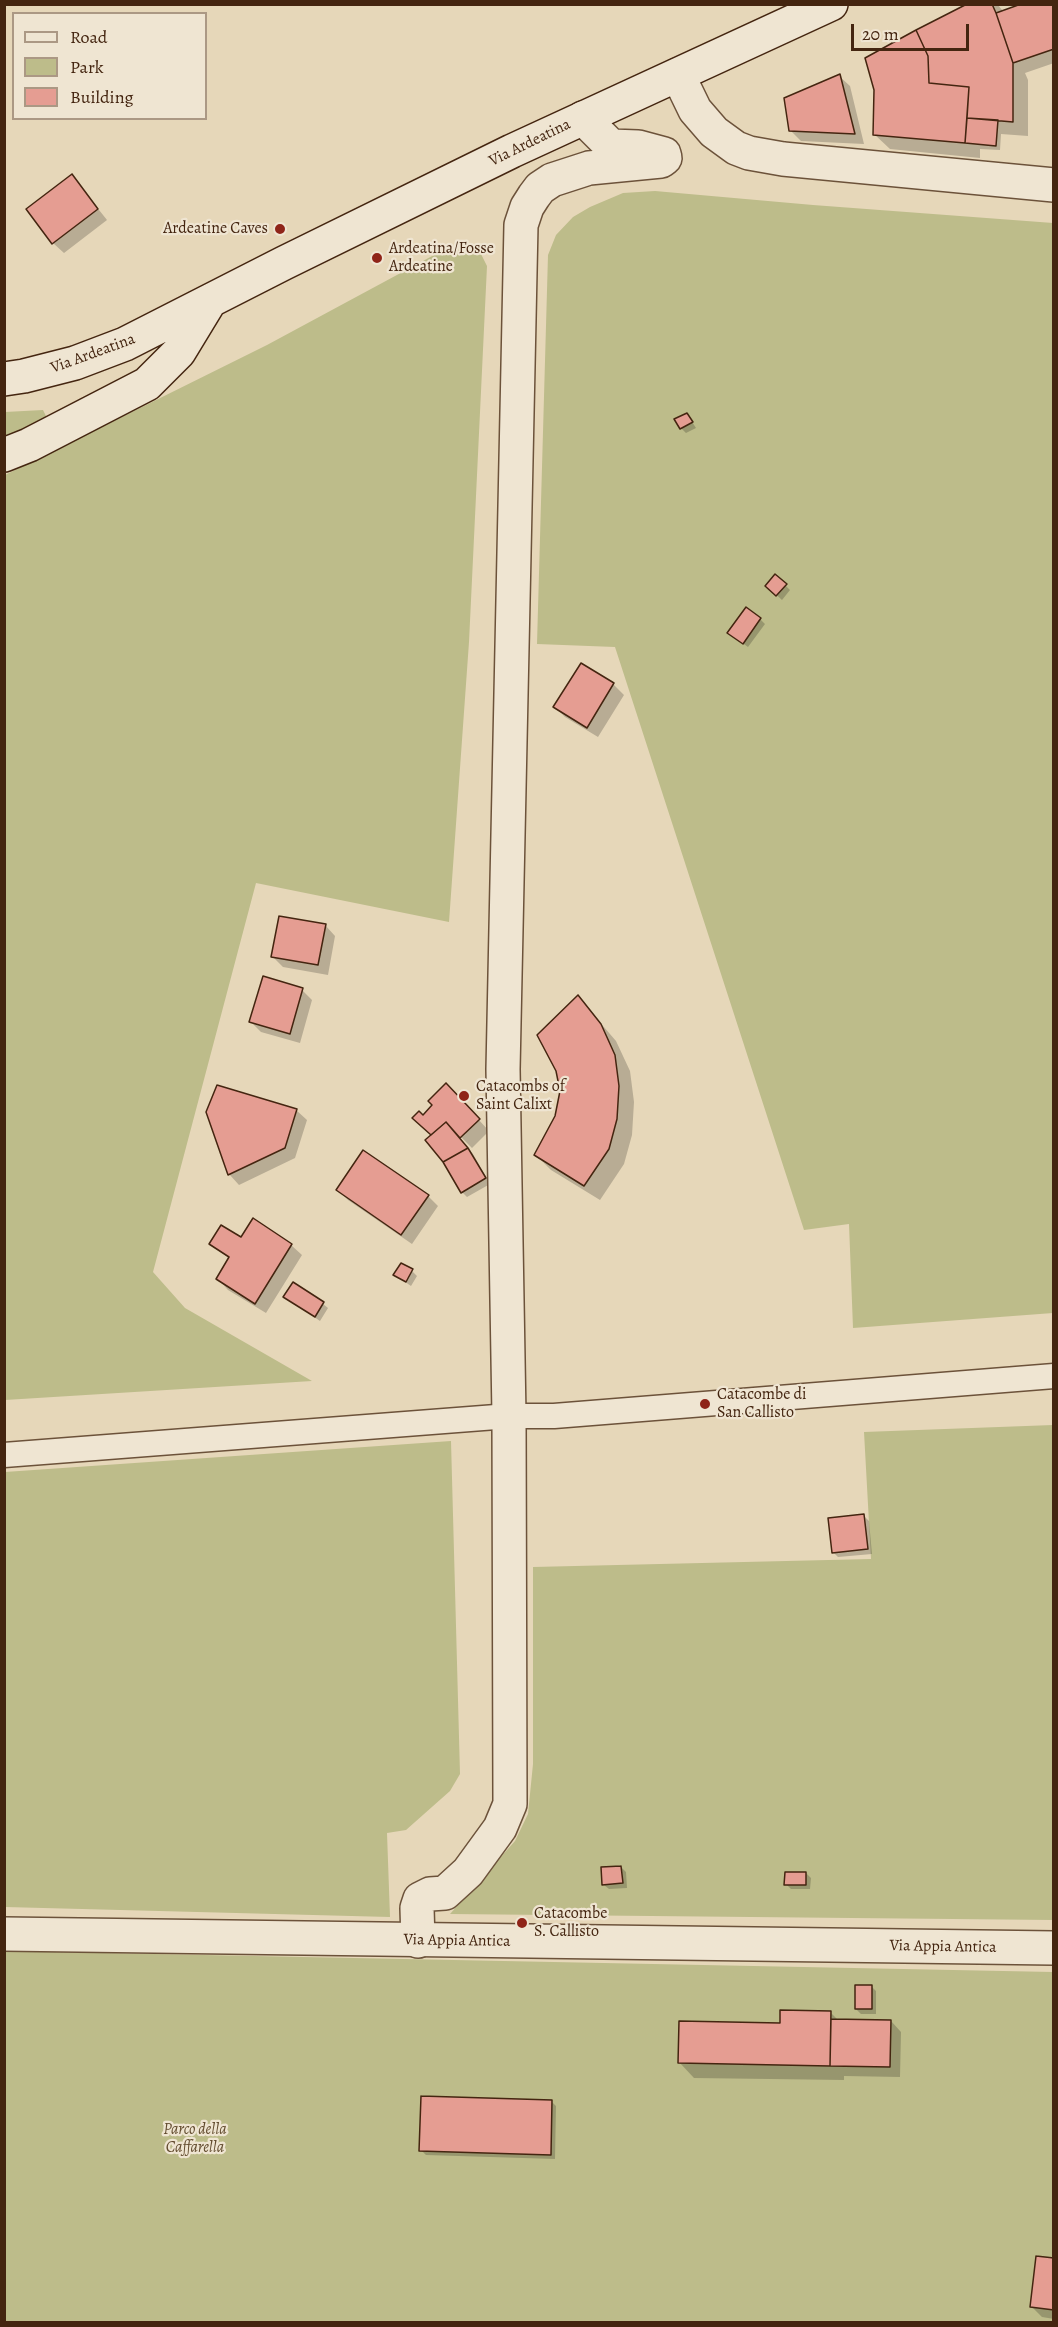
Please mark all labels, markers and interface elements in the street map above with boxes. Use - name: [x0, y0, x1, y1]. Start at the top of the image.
- legend: [12, 12, 207, 120]
- scale bar: [854, 12, 972, 50]
- text: 20 m: [862, 22, 899, 46]
- text: Road: [70, 25, 107, 49]
- text: Park: [70, 55, 104, 79]
- text: Building: [70, 85, 134, 109]
- street label: Via Ardeatina: [486, 115, 574, 171]
- place label: Ardeatine Caves: [163, 219, 268, 239]
- marker: Ardeatine Caves: [273, 222, 287, 236]
- place label: Ardeatina/Fosse Ardeatine: [389, 239, 494, 277]
- marker: Ardeatina/Fosse Ardeatine: [370, 251, 384, 265]
- street label: Via Ardeatina: [48, 330, 138, 378]
- place label: Catacombs of Saint Calixt: [476, 1077, 565, 1115]
- marker: Catacombs of Saint Calixt: [457, 1089, 471, 1103]
- place label: Catacombe di San Callisto: [717, 1385, 807, 1423]
- marker: Catacombe di San Callisto: [698, 1397, 712, 1411]
- place label: Catacombe S. Callisto: [534, 1904, 607, 1942]
- marker: Catacombe S. Callisto: [515, 1916, 529, 1930]
- street label: Via Appia Antica: [403, 1930, 511, 1952]
- street label: Via Appia Antica: [889, 1936, 997, 1958]
- park label: Parco della Caffarella: [163, 2120, 227, 2158]

